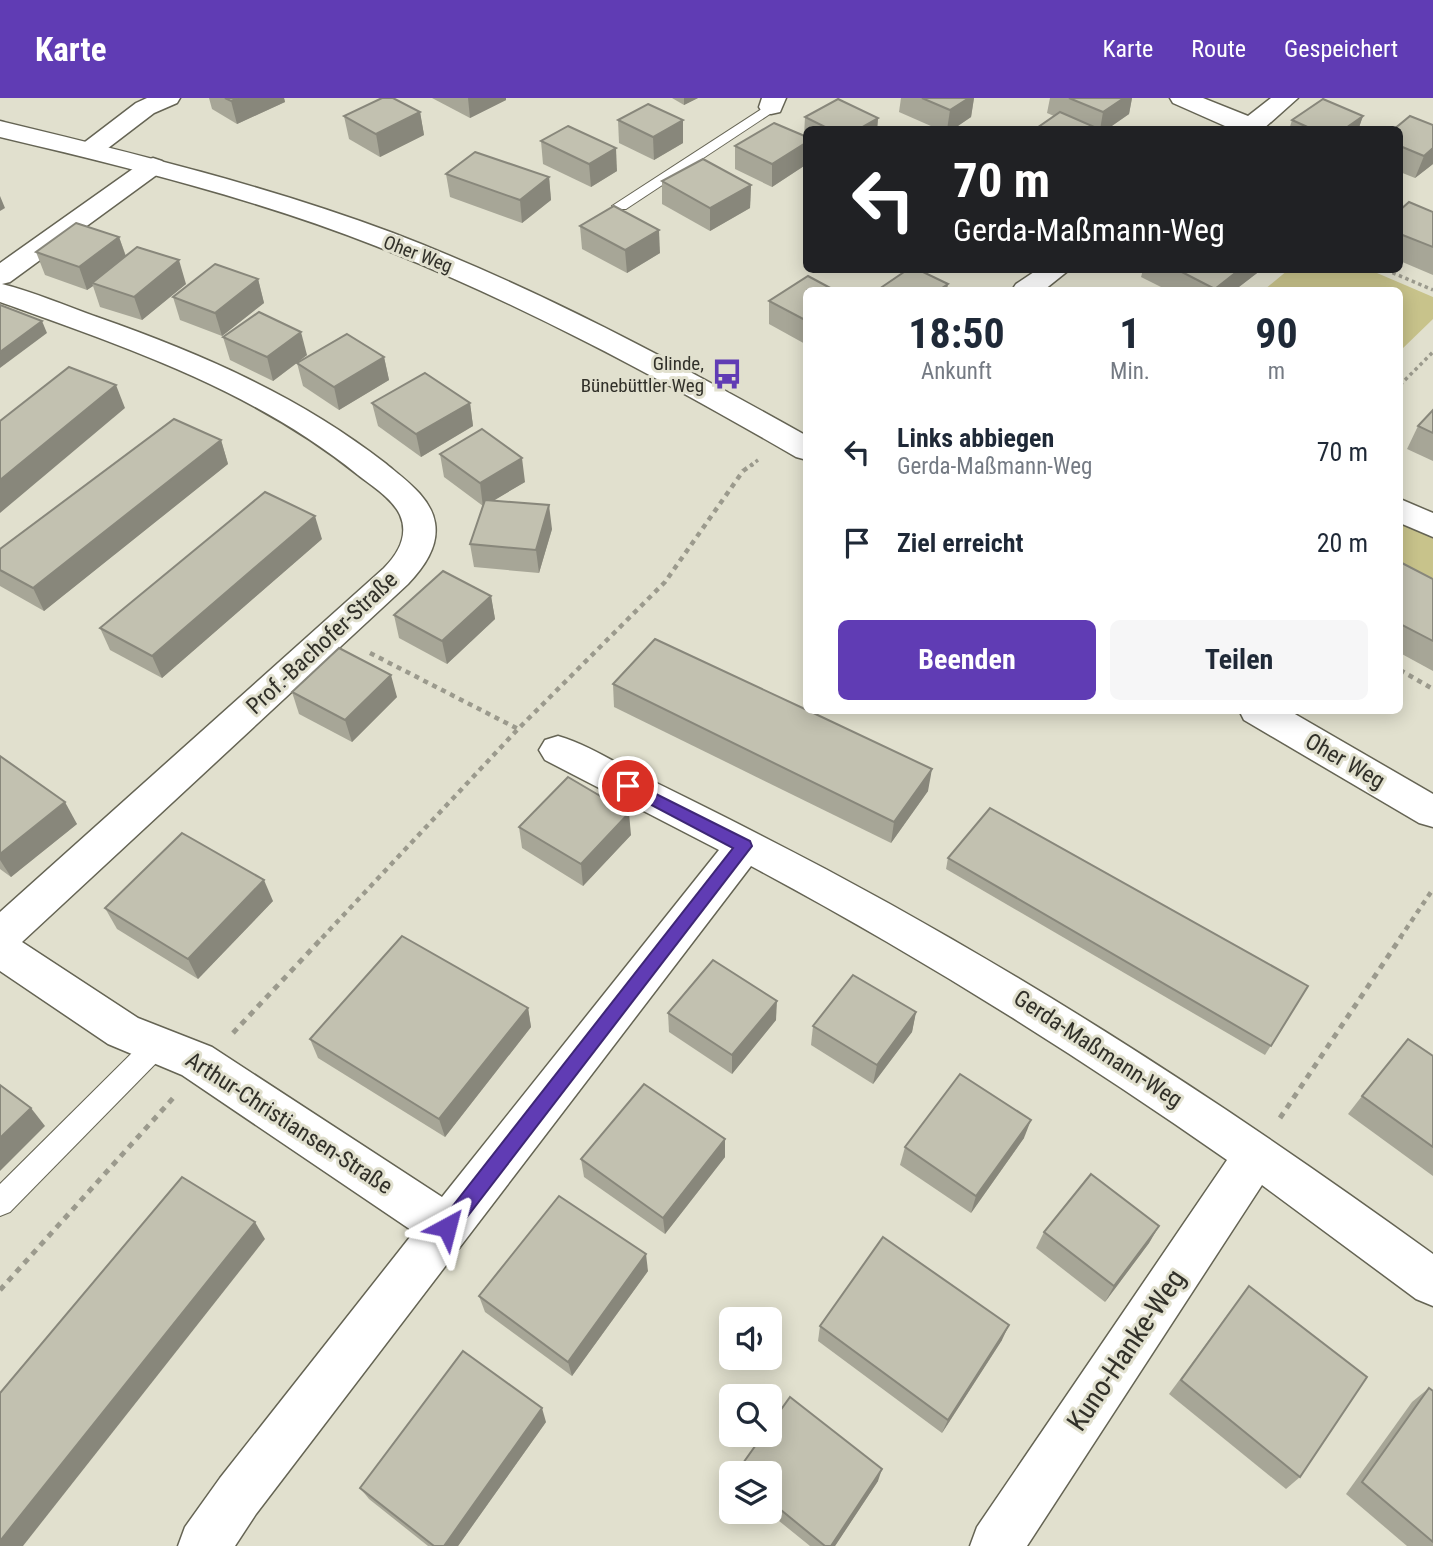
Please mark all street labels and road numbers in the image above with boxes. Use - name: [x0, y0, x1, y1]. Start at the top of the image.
- street label: Oher Weg: [380, 230, 456, 278]
- street label: Prof.-Bachofer-Straße: [241, 566, 403, 720]
- street label: Oher Weg: [1300, 727, 1390, 795]
- street label: Gerda-Maßmann-Weg: [1009, 984, 1187, 1114]
- street label: Arthur-Christiansen-Straße: [181, 1046, 397, 1200]
- street label: Kuno-Hanke-Weg: [1060, 1263, 1192, 1437]

